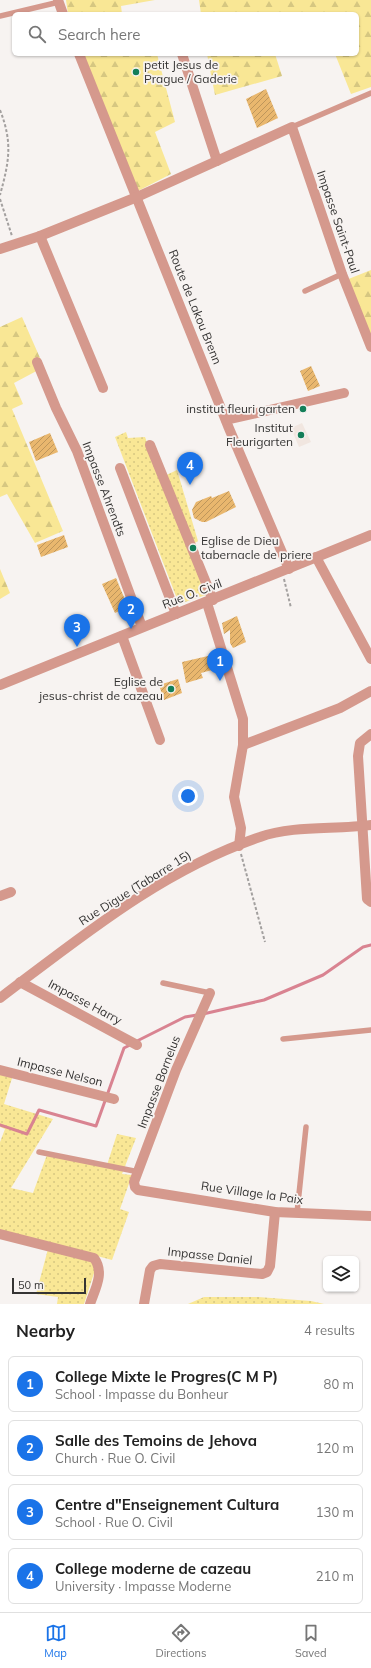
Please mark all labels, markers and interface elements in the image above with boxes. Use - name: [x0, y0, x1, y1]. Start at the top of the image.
- search box: [12, 12, 359, 56]
- icon: search: [26, 23, 48, 45]
- text: Search here: [58, 25, 140, 44]
- place label: petit Jesus de Prague / Gaderie: [144, 57, 237, 86]
- marker: petit Jesus de Prague / Gaderie: [131, 67, 141, 77]
- street label: Impasse Saint-Paul: [314, 168, 363, 275]
- street label: Route de Lakou Brenn: [166, 247, 225, 366]
- place label: institut fleuri garten: [186, 401, 295, 416]
- marker: institut fleuri garten: [298, 404, 308, 414]
- place label: Institut Fleurigarten: [226, 420, 293, 449]
- marker: Institut Fleurigarten: [296, 430, 306, 440]
- street label: Impasse Ahrendts: [79, 439, 130, 539]
- pin: 4: [177, 452, 203, 485]
- place label: Eglise de Dieu tabernacle de priere: [201, 533, 312, 562]
- marker: Eglise de Dieu tabernacle de priere: [188, 543, 198, 553]
- street label: Rue O. Civil: [160, 575, 224, 612]
- pin: 2: [118, 596, 144, 629]
- pin: 3: [64, 614, 90, 647]
- pin: 1: [207, 648, 233, 681]
- place label: Eglise de jesus-christ de cazeau: [38, 674, 163, 703]
- marker: Eglise de jesus-christ de cazeau: [166, 684, 176, 694]
- your location: [178, 786, 198, 806]
- street label: Rue Digue (Tabarre 15): [76, 847, 194, 928]
- street label: Impasse Harry: [46, 976, 125, 1028]
- street label: Impasse Bornelus: [134, 1033, 183, 1130]
- street label: Impasse Nelson: [16, 1054, 105, 1089]
- street label: Rue Village la Paix: [200, 1178, 305, 1207]
- street label: Impasse Daniel: [167, 1244, 253, 1267]
- map controls: [323, 1256, 359, 1292]
- button: layers: [323, 1256, 359, 1292]
- scale bar: [12, 1276, 86, 1295]
- text: 50 m: [18, 1278, 44, 1292]
- text: Nearby: [16, 1320, 75, 1341]
- text: 4 results: [304, 1322, 355, 1338]
- text: College Mixte le Progres(C M P): [55, 1367, 278, 1386]
- text: 1: [26, 1376, 34, 1392]
- text: 80 m: [324, 1376, 354, 1392]
- text: School · Impasse du Bonheur: [55, 1386, 228, 1402]
- text: Salle des Temoins de Jehova: [55, 1431, 257, 1450]
- text: 2: [26, 1440, 34, 1456]
- text: 120 m: [316, 1440, 354, 1456]
- text: Church · Rue O. Civil: [55, 1450, 175, 1466]
- text: Centre d"Enseignement Cultura: [55, 1495, 279, 1514]
- text: 3: [26, 1504, 34, 1520]
- text: 130 m: [316, 1504, 354, 1520]
- text: School · Rue O. Civil: [55, 1514, 173, 1530]
- text: College moderne de cazeau: [55, 1559, 251, 1578]
- text: 4: [26, 1568, 34, 1584]
- text: 210 m: [316, 1568, 354, 1584]
- text: University · Impasse Moderne: [55, 1578, 231, 1594]
- tab: Map: [44, 1622, 67, 1660]
- tab: Directions: [156, 1622, 206, 1660]
- tab: Saved: [295, 1622, 327, 1660]

